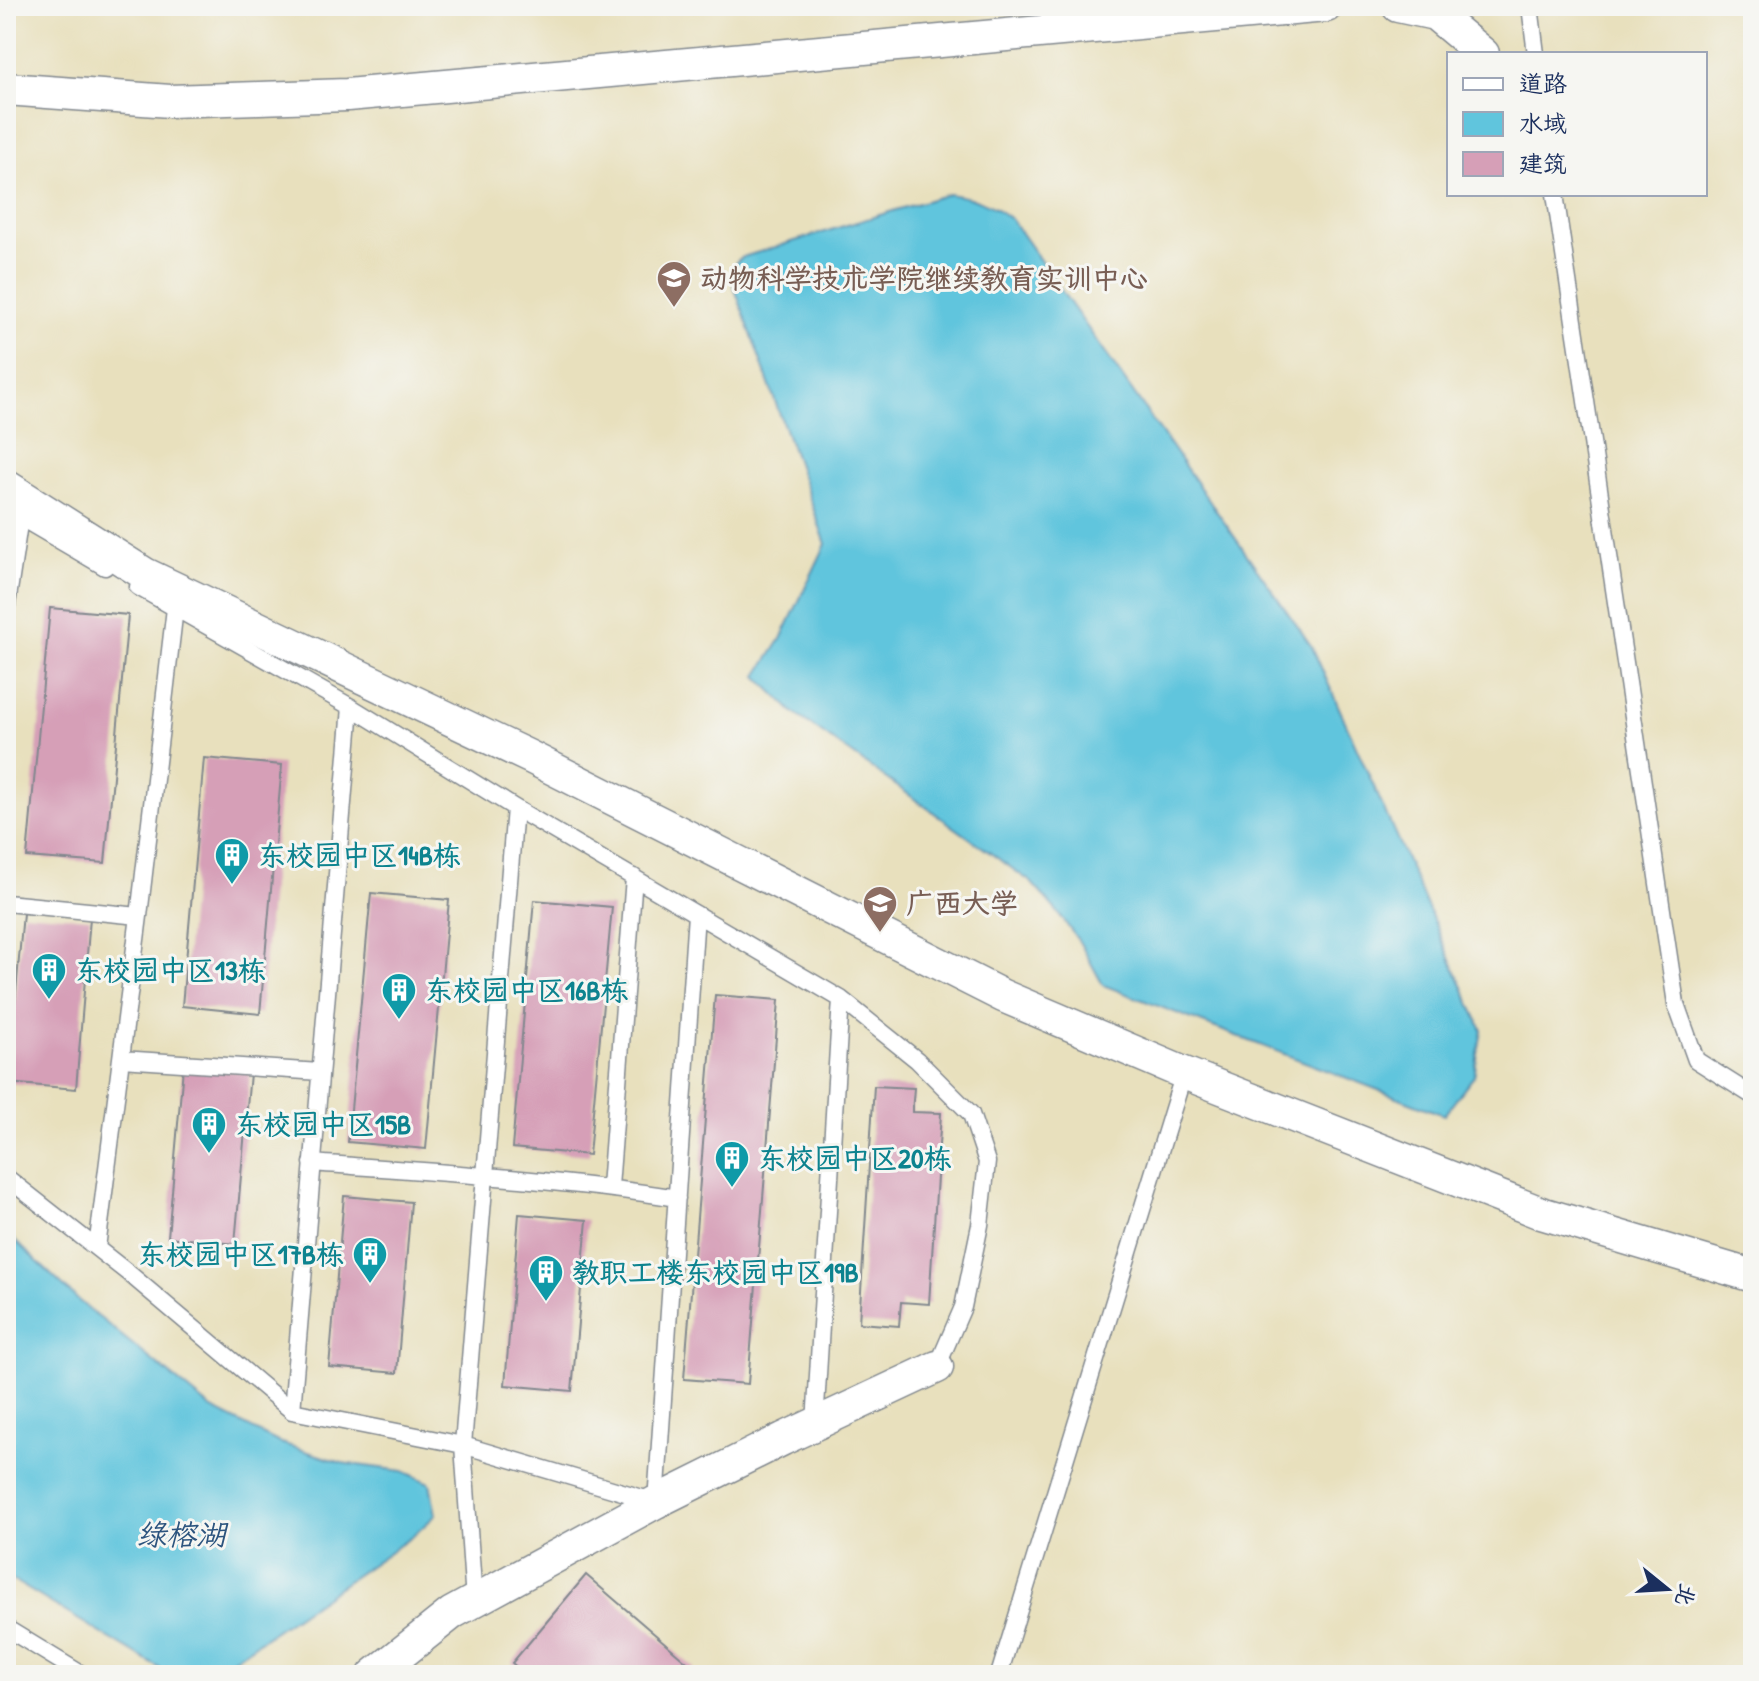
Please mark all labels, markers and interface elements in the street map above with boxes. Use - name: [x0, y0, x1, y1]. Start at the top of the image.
- legend: [1447, 52, 1707, 196]
- text: 道路: [1519, 67, 1567, 99]
- text: 水域: [1519, 107, 1567, 139]
- text: 建筑: [1519, 147, 1567, 179]
- school or university icon: 动物科学技术学院继续教育实训中心: [655, 259, 693, 309]
- place label: 动物科学技术学院继续教育实训中心: [700, 259, 1148, 297]
- building icon: 东校园中区14B栋: [213, 836, 251, 886]
- place label: 东校园中区14B栋: [258, 836, 461, 874]
- school or university icon: 广西大学: [861, 884, 899, 934]
- place label: 广西大学: [906, 884, 1018, 922]
- building icon: 东校园中区13栋: [30, 951, 68, 1001]
- place label: 东校园中区13栋: [75, 951, 266, 989]
- building icon: 东校园中区16B栋: [380, 971, 418, 1021]
- place label: 东校园中区16B栋: [425, 971, 629, 1009]
- building icon: 东校园中区15B: [190, 1105, 228, 1155]
- place label: 东校园中区15B: [235, 1105, 411, 1143]
- building icon: 东校园中区20栋: [713, 1139, 751, 1189]
- place label: 东校园中区20栋: [758, 1139, 952, 1177]
- place label: 东校园中区17B栋: [138, 1235, 344, 1273]
- building icon: 东校园中区17B栋: [351, 1235, 389, 1285]
- building icon: 教职工楼东校园中区19B: [527, 1253, 565, 1303]
- place label: 教职工楼东校园中区19B: [572, 1253, 859, 1291]
- water label: 绿榕湖: [136, 1514, 229, 1554]
- north arrow: [1627, 1549, 1707, 1629]
- text: 北: [1668, 1580, 1704, 1610]

